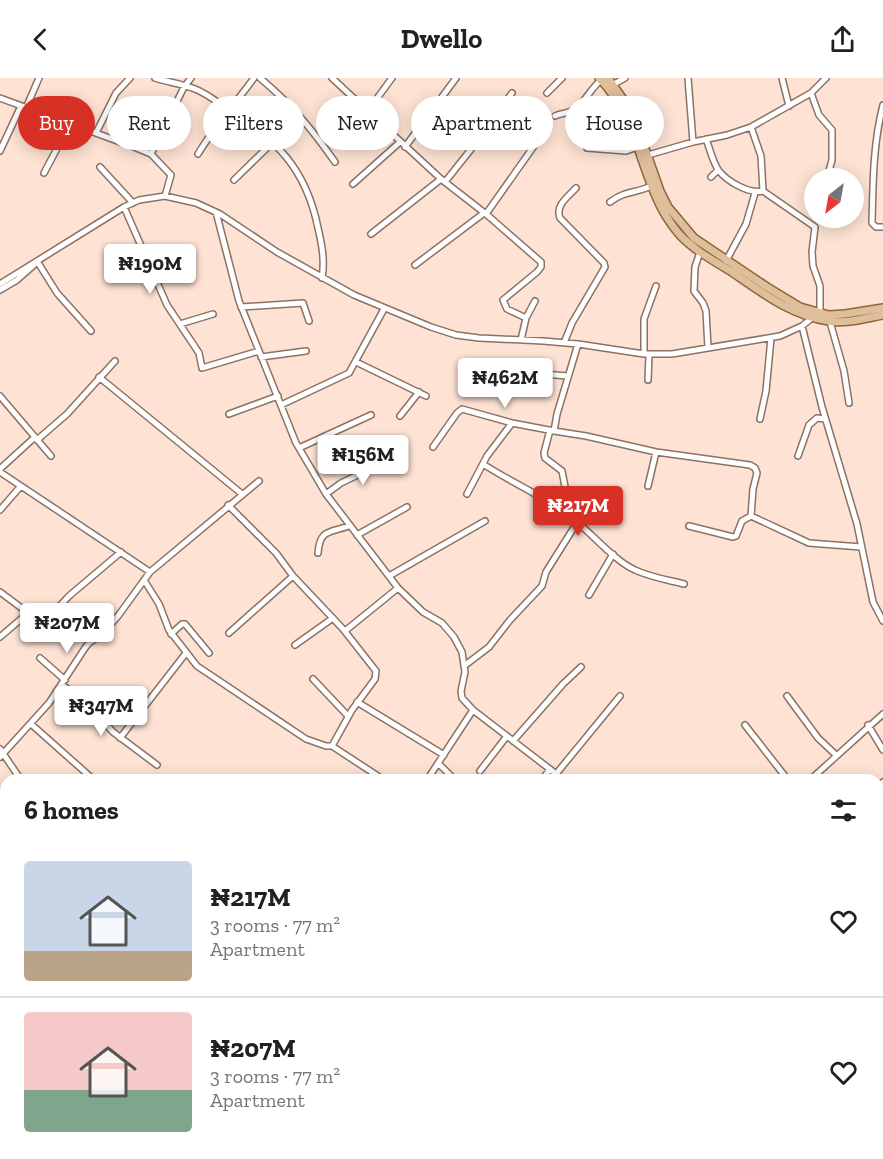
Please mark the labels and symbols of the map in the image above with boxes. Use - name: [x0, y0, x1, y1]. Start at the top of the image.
- north arrow: [804, 168, 864, 228]
- pin: ₦190M: [108, 244, 192, 295]
- pin: ₦462M: [463, 358, 547, 409]
- pin: ₦156M: [321, 435, 405, 486]
- pin: ₦217M: [536, 486, 620, 537]
- pin: ₦207M: [25, 603, 109, 654]
- pin: ₦347M: [59, 686, 143, 737]

